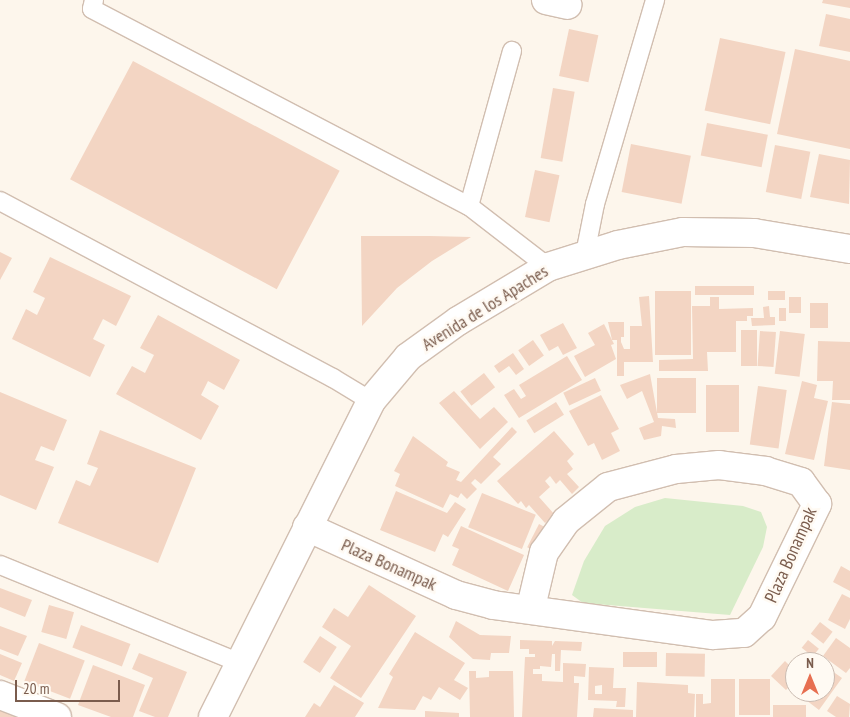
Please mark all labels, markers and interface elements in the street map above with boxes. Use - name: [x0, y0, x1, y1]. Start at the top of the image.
- street label: Avenida de los Apaches: [418, 260, 552, 356]
- street label: Plaza Bonampak: [760, 504, 822, 606]
- street label: Plaza Bonampak: [338, 534, 440, 596]
- north arrow: [785, 652, 835, 702]
- text: N: [806, 654, 814, 672]
- scale bar: [18, 670, 122, 702]
- text: 20 m: [23, 679, 49, 698]

